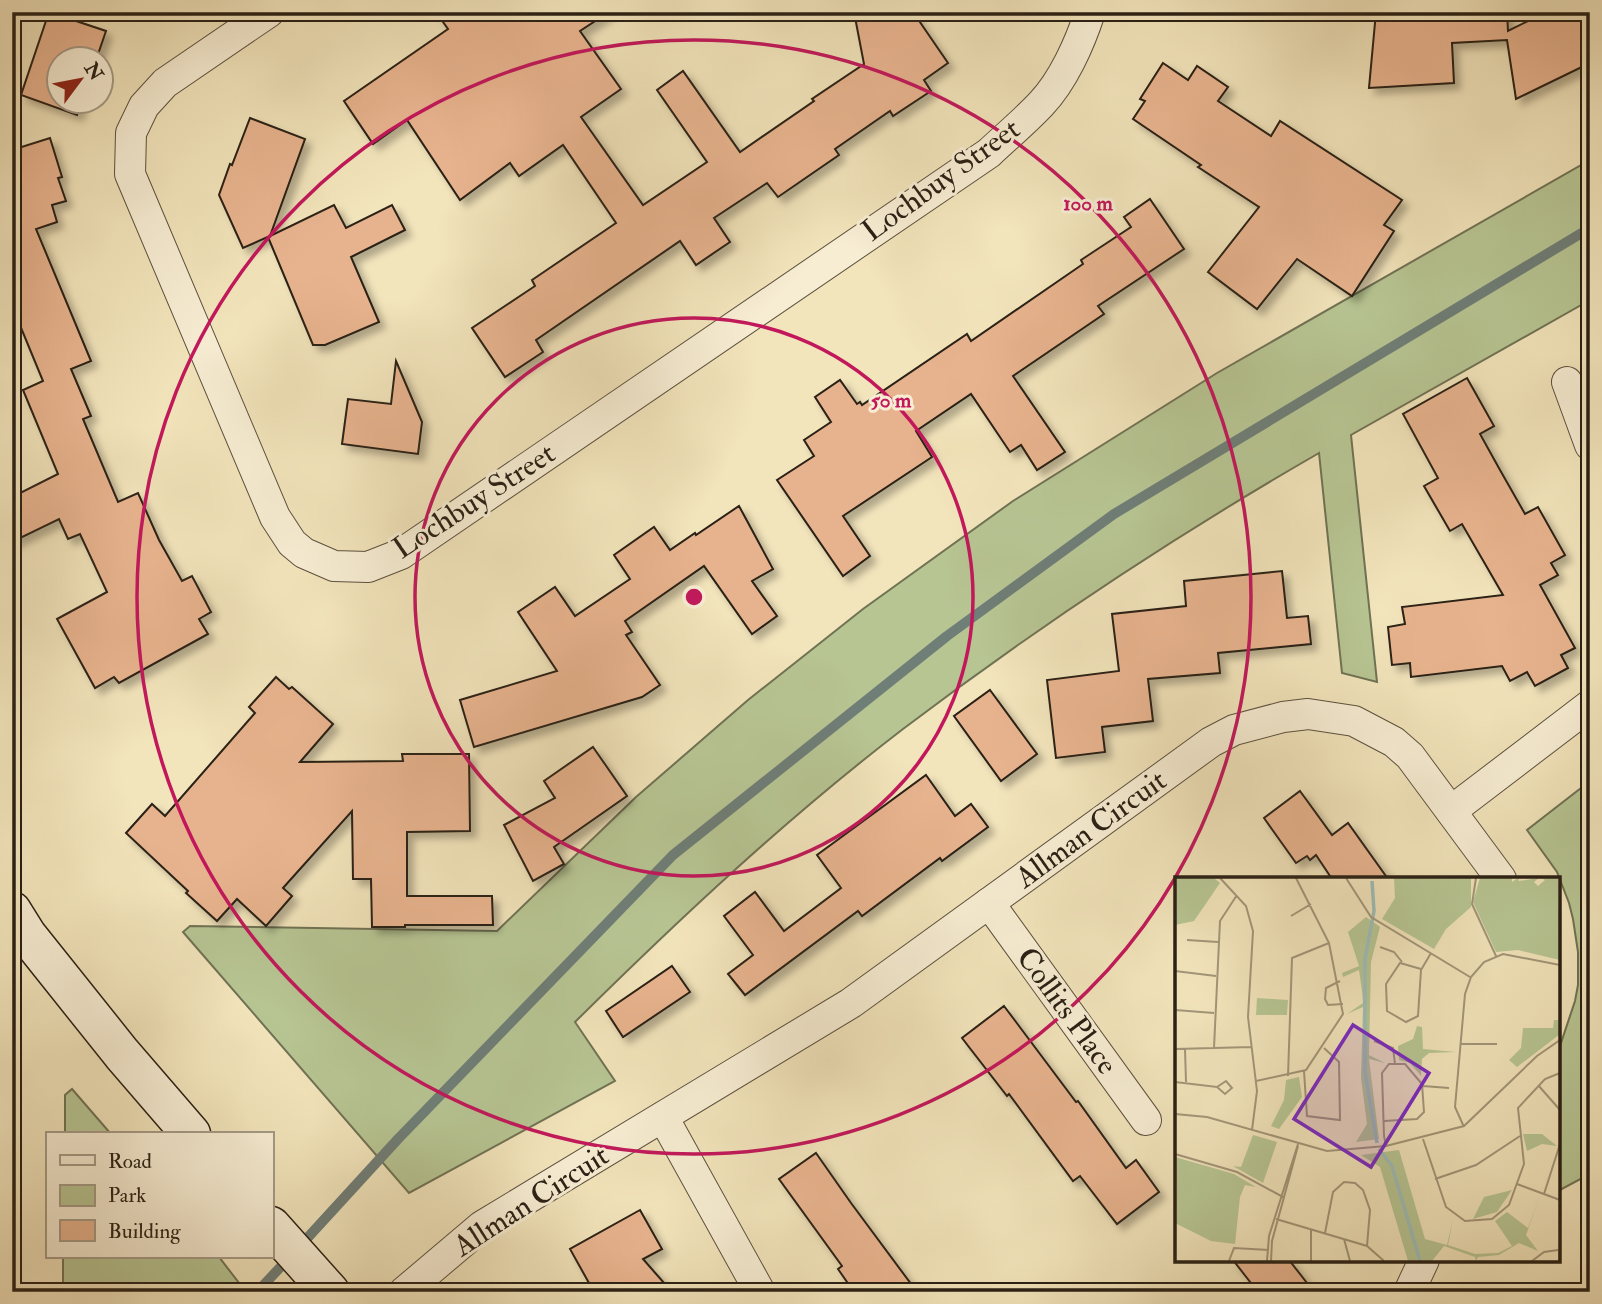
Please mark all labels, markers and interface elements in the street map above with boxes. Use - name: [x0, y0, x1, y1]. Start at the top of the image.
- north arrow: [46, 46, 116, 116]
- text: N: [78, 57, 109, 86]
- street label: Lochbuy Street: [855, 110, 1027, 250]
- text: 100 m: [1063, 190, 1114, 217]
- text: 50 m: [871, 387, 912, 414]
- street label: Lochbuy Street: [386, 435, 562, 567]
- centre of rings: [682, 585, 706, 609]
- street label: Allman Circuit: [1007, 762, 1174, 897]
- inset map: [1175, 877, 1560, 1262]
- street label: Collits Place: [1009, 940, 1125, 1082]
- legend: [46, 1132, 273, 1258]
- street label: Allman Circuit: [446, 1137, 616, 1265]
- text: Road: [108, 1148, 153, 1175]
- text: Park: [108, 1182, 146, 1209]
- text: Building: [108, 1218, 181, 1245]

